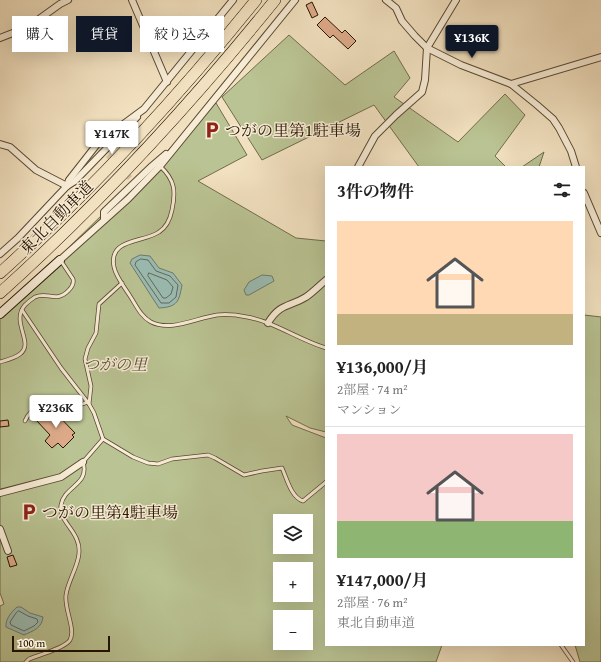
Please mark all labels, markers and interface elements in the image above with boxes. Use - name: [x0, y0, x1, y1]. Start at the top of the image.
- chip: 購入: [12, 16, 68, 52]
- chip: 賃貸: [76, 16, 132, 52]
- chip: 絞り込み: [140, 16, 224, 52]
- pin: ¥136K: [444, 25, 500, 59]
- text: ¥136K: [454, 28, 490, 47]
- place label: つがの里第1駐車場: [225, 118, 361, 142]
- parking icon: つがの里第1駐車場: [202, 120, 222, 140]
- pin: ¥147K: [84, 121, 140, 155]
- text: ¥147K: [94, 124, 130, 143]
- street label: 東北自動車道: [14, 175, 98, 259]
- text: 3件の物件: [337, 178, 414, 203]
- icon: filters: [551, 179, 573, 201]
- icon: home: [419, 247, 491, 319]
- park label: つがの里: [83, 352, 149, 376]
- text: ¥136,000/月: [337, 354, 429, 379]
- text: 2部屋 · 74 m²: [337, 380, 408, 399]
- pin: ¥236K: [28, 395, 84, 429]
- text: ¥236K: [38, 398, 74, 417]
- text: マンション: [337, 400, 401, 419]
- icon: home: [419, 460, 491, 532]
- place label: つがの里第4駐車場: [42, 500, 178, 524]
- parking icon: つがの里第4駐車場: [19, 502, 39, 522]
- map controls: [273, 514, 313, 650]
- button: layers: [273, 514, 313, 554]
- button: +: [273, 562, 313, 602]
- text: ¥147,000/月: [337, 567, 429, 592]
- text: 2部屋 · 76 m²: [337, 593, 408, 612]
- button: −: [273, 610, 313, 650]
- text: 東北自動車道: [337, 613, 415, 632]
- scale bar: [12, 634, 110, 653]
- text: 100 m: [18, 635, 45, 651]

